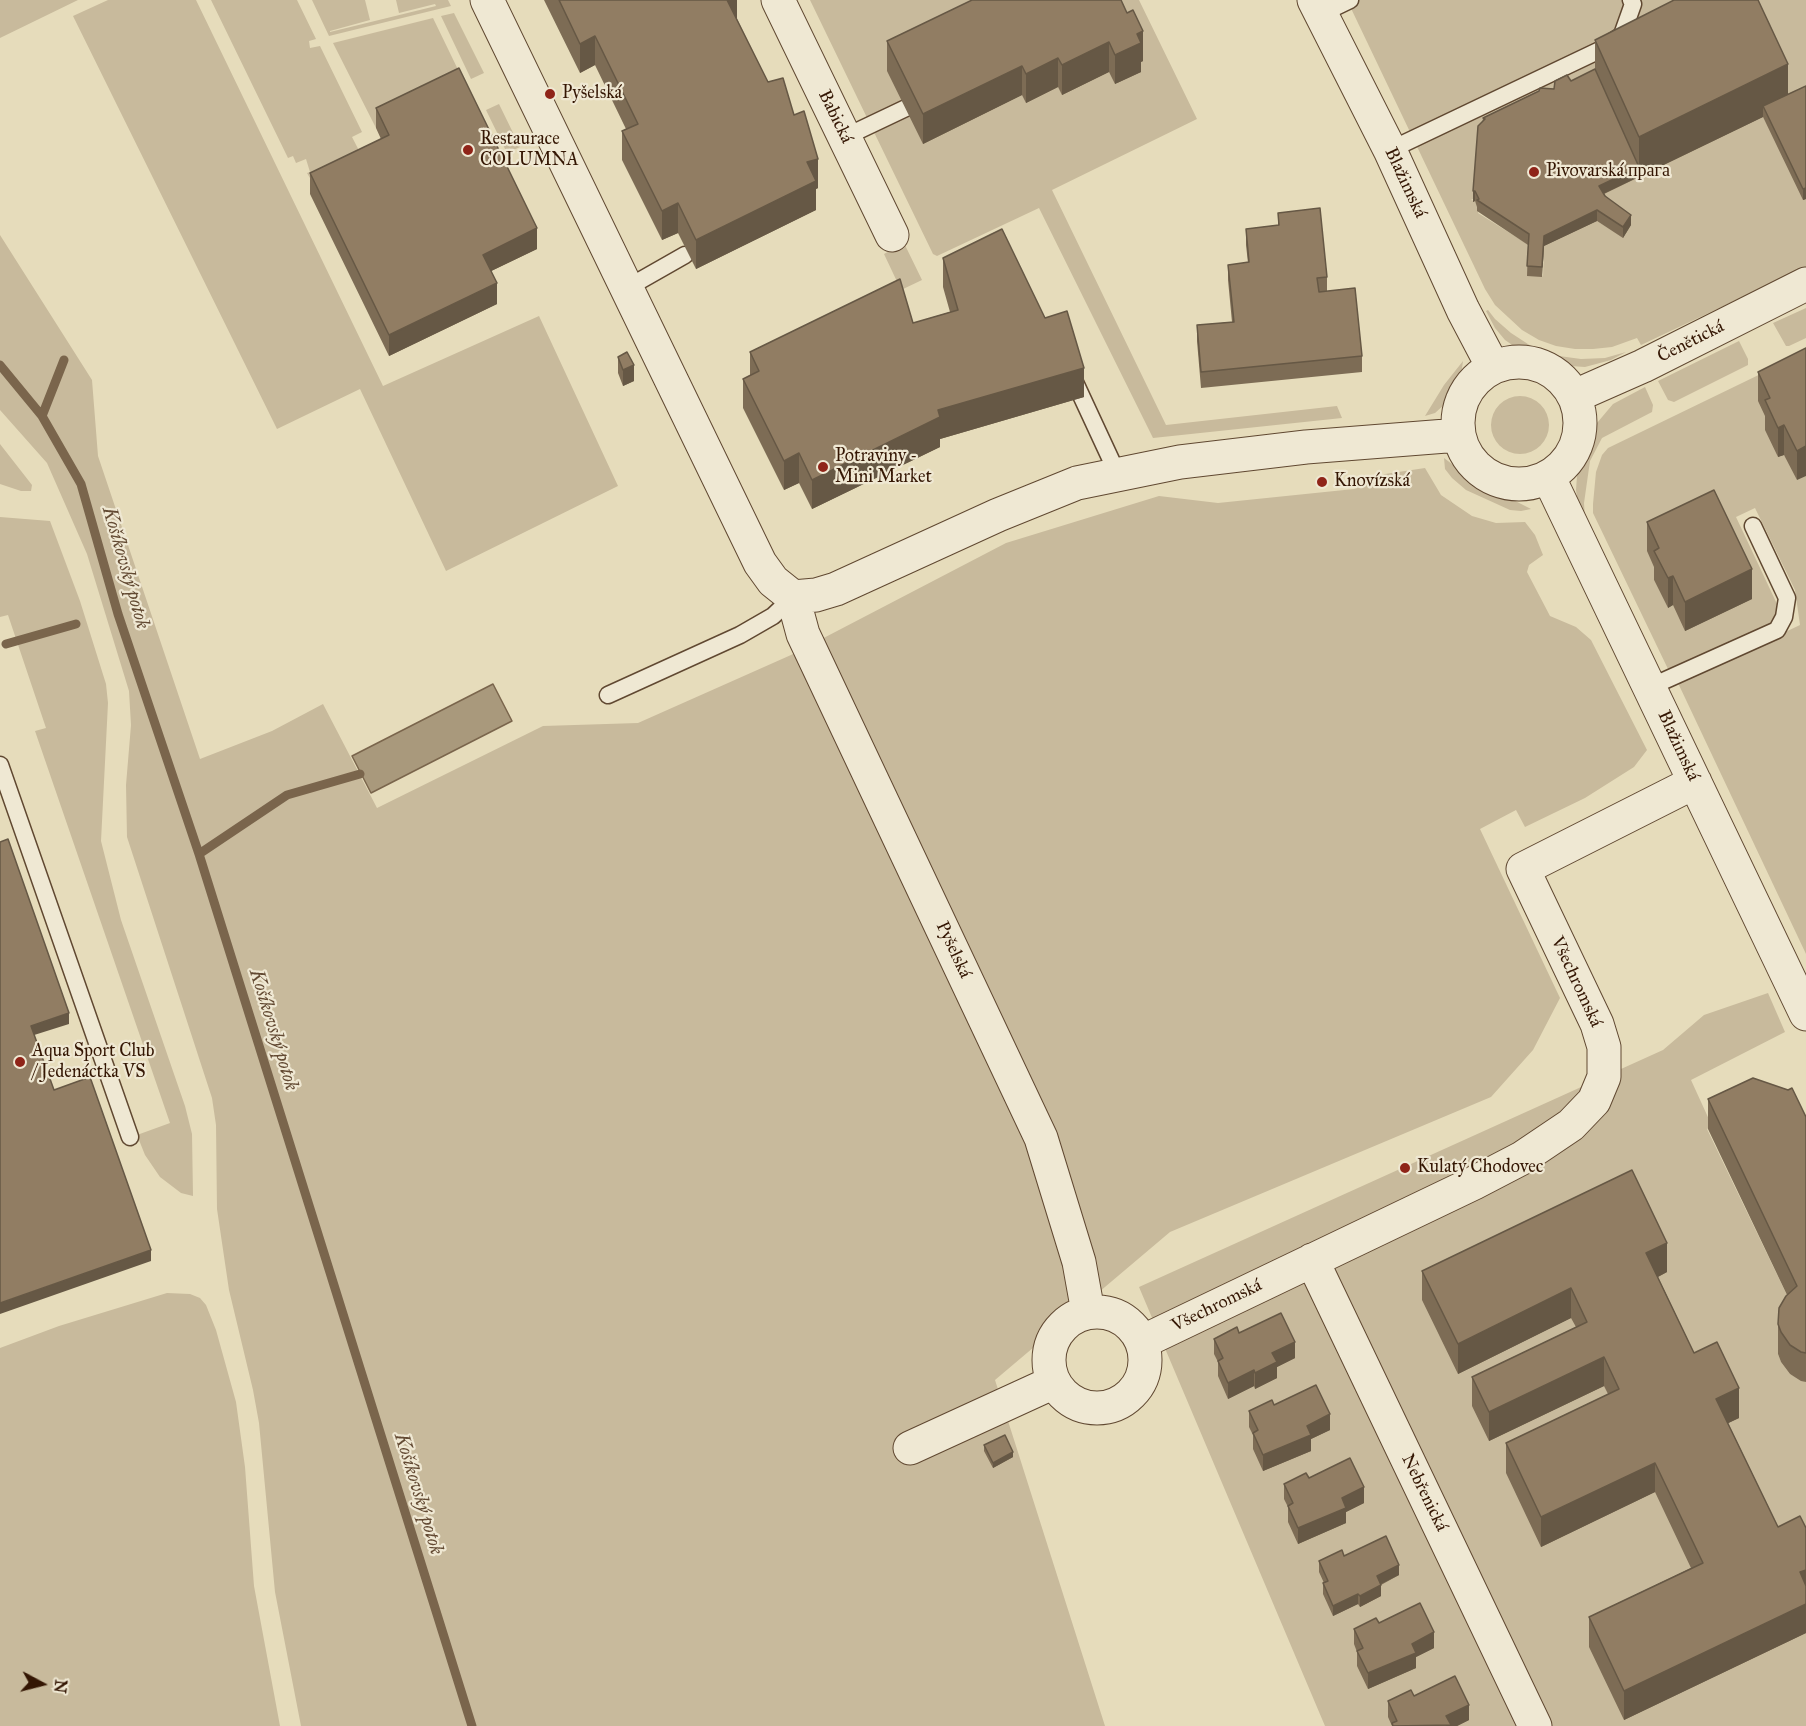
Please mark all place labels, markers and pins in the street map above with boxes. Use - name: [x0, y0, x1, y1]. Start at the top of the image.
- place label: Pyšelská: [562, 83, 622, 105]
- marker: Pyšelská: [543, 87, 557, 101]
- place label: Restaurace COLUMNA: [480, 129, 579, 172]
- marker: Restaurace COLUMNA: [461, 143, 475, 157]
- place label: Pivovarská прага: [1546, 161, 1670, 183]
- marker: Pivovarská прага: [1527, 165, 1541, 179]
- place label: Potraviny - Mini Market: [835, 446, 932, 488]
- marker: Potraviny - Mini Market: [816, 460, 830, 474]
- place label: Knovízská: [1334, 471, 1410, 493]
- marker: Knovízská: [1315, 475, 1329, 489]
- place label: Aqua Sport Club / Jedenáctka VS: [32, 1041, 155, 1084]
- marker: Aqua Sport Club / Jedenáctka VS: [13, 1055, 27, 1069]
- place label: Kulatý Chodovec: [1417, 1157, 1543, 1179]
- marker: Kulatý Chodovec: [1398, 1161, 1412, 1175]

